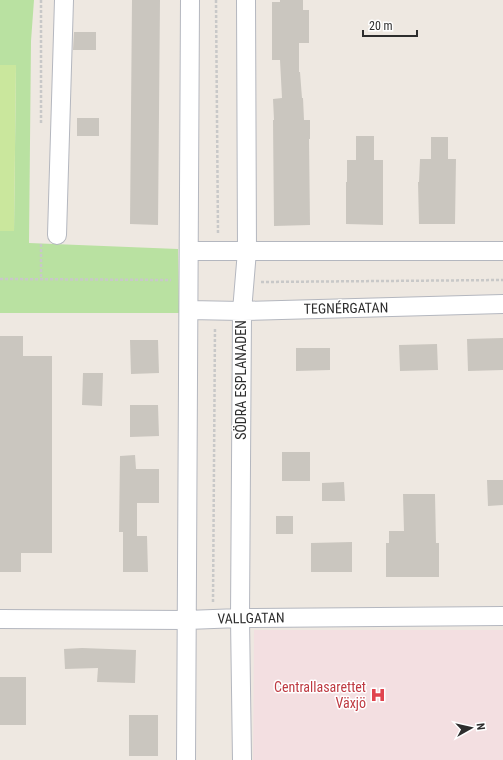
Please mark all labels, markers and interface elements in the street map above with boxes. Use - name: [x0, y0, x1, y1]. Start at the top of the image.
- scale bar: [363, 12, 417, 38]
- text: 20 m: [369, 19, 393, 33]
- street label: TEGNÉRGATAN: [304, 298, 388, 317]
- street label: SÖDRA ESPLANADEN: [233, 320, 249, 440]
- street label: VALLGATAN: [217, 609, 285, 627]
- place label: Centrallasarettet Växjö: [274, 679, 366, 711]
- hospital icon: Centrallasarettet Växjö: [369, 686, 387, 704]
- north arrow: [451, 708, 491, 748]
- text: N: [474, 722, 487, 731]

